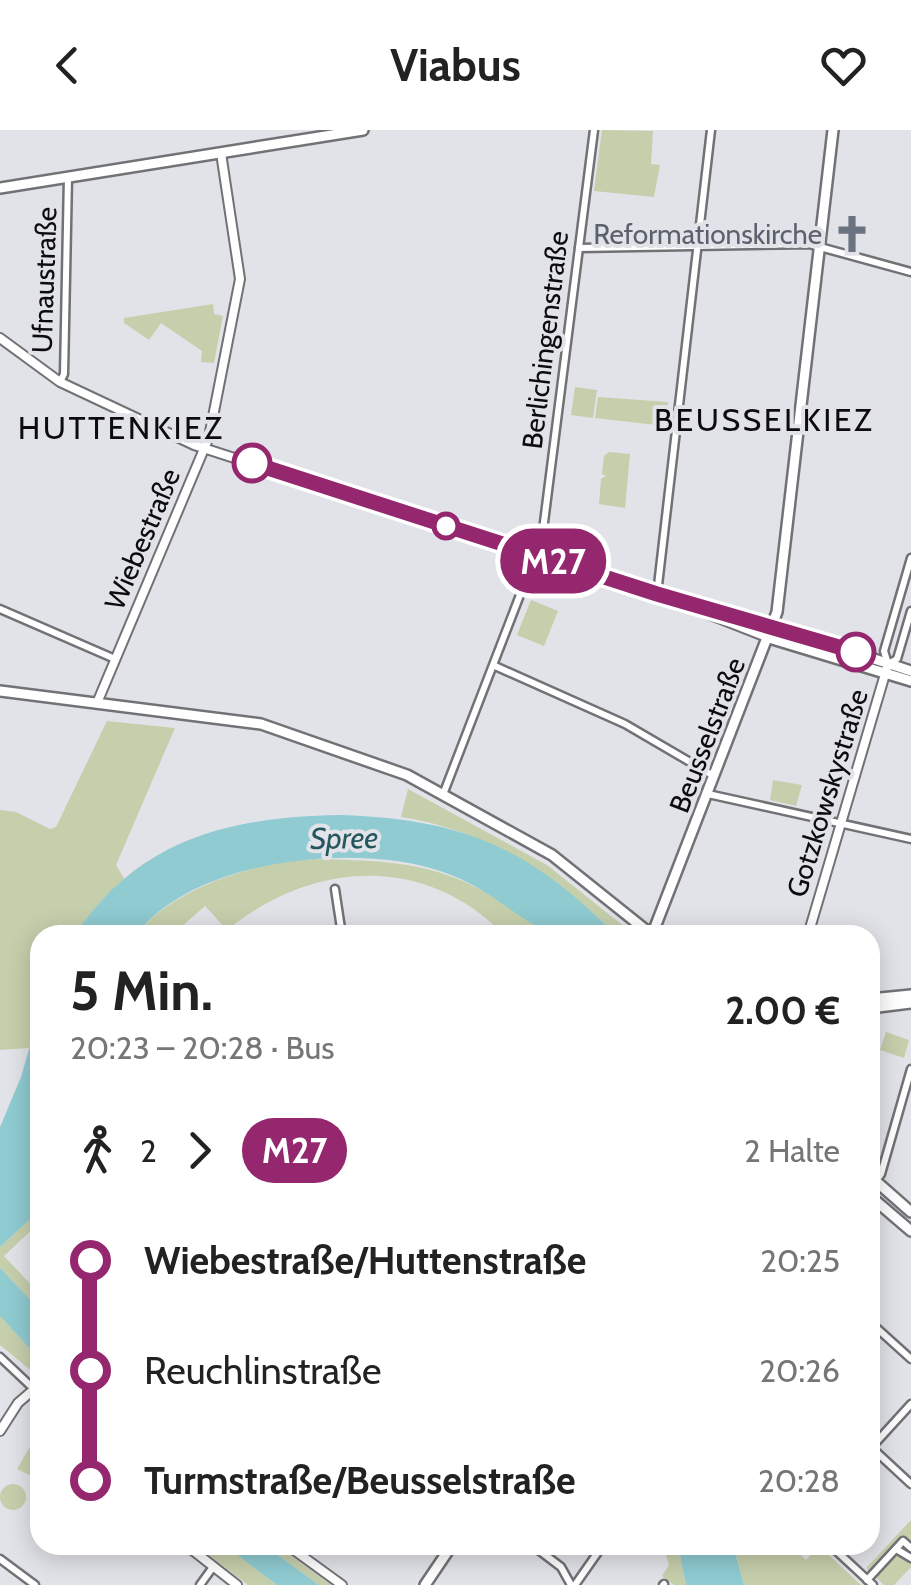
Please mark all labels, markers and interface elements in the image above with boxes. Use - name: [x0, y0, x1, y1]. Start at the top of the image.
- icon: back: [40, 38, 95, 93]
- text: Viabus: [390, 38, 521, 92]
- icon: heart: [816, 38, 871, 93]
- street label: Ufnaustraße: [24, 206, 64, 354]
- church icon: Reformationskirche: [831, 213, 873, 255]
- place label: Reformationskirche: [593, 217, 822, 251]
- street label: Berlichingenstraße: [515, 229, 575, 451]
- district label: BEUSSELKIEZ: [654, 400, 874, 439]
- district label: HUTTENKIEZ: [18, 408, 224, 447]
- unlabelled marker: [233, 444, 271, 482]
- street label: Wiebestraße: [97, 463, 187, 615]
- unlabelled marker: [433, 513, 459, 539]
- line badge: M27: [496, 528, 610, 594]
- text: M27: [520, 540, 586, 583]
- unlabelled marker: [837, 633, 875, 671]
- street label: Beusselstraße: [662, 653, 752, 817]
- street label: Gotzkowskystraße: [779, 685, 875, 901]
- water label: Spree: [310, 819, 379, 857]
- text: 5 Min.: [70, 957, 213, 1024]
- text: 2.00 €: [725, 987, 840, 1034]
- text: 20:23 – 20:28 · Bus: [70, 1028, 335, 1067]
- icon: walk: [70, 1123, 125, 1178]
- icon: forward: [172, 1123, 227, 1178]
- text: M27: [262, 1129, 327, 1172]
- text: 2: [140, 1131, 157, 1170]
- text: 2 Halte: [744, 1131, 840, 1170]
- text: Wiebestraße/Huttenstraße: [144, 1237, 586, 1284]
- text: 20:25: [760, 1241, 840, 1280]
- text: Reuchlinstraße: [144, 1347, 381, 1394]
- text: 20:26: [759, 1351, 840, 1390]
- text: Turmstraße/Beusselstraße: [144, 1457, 576, 1504]
- text: 20:28: [758, 1461, 840, 1500]

